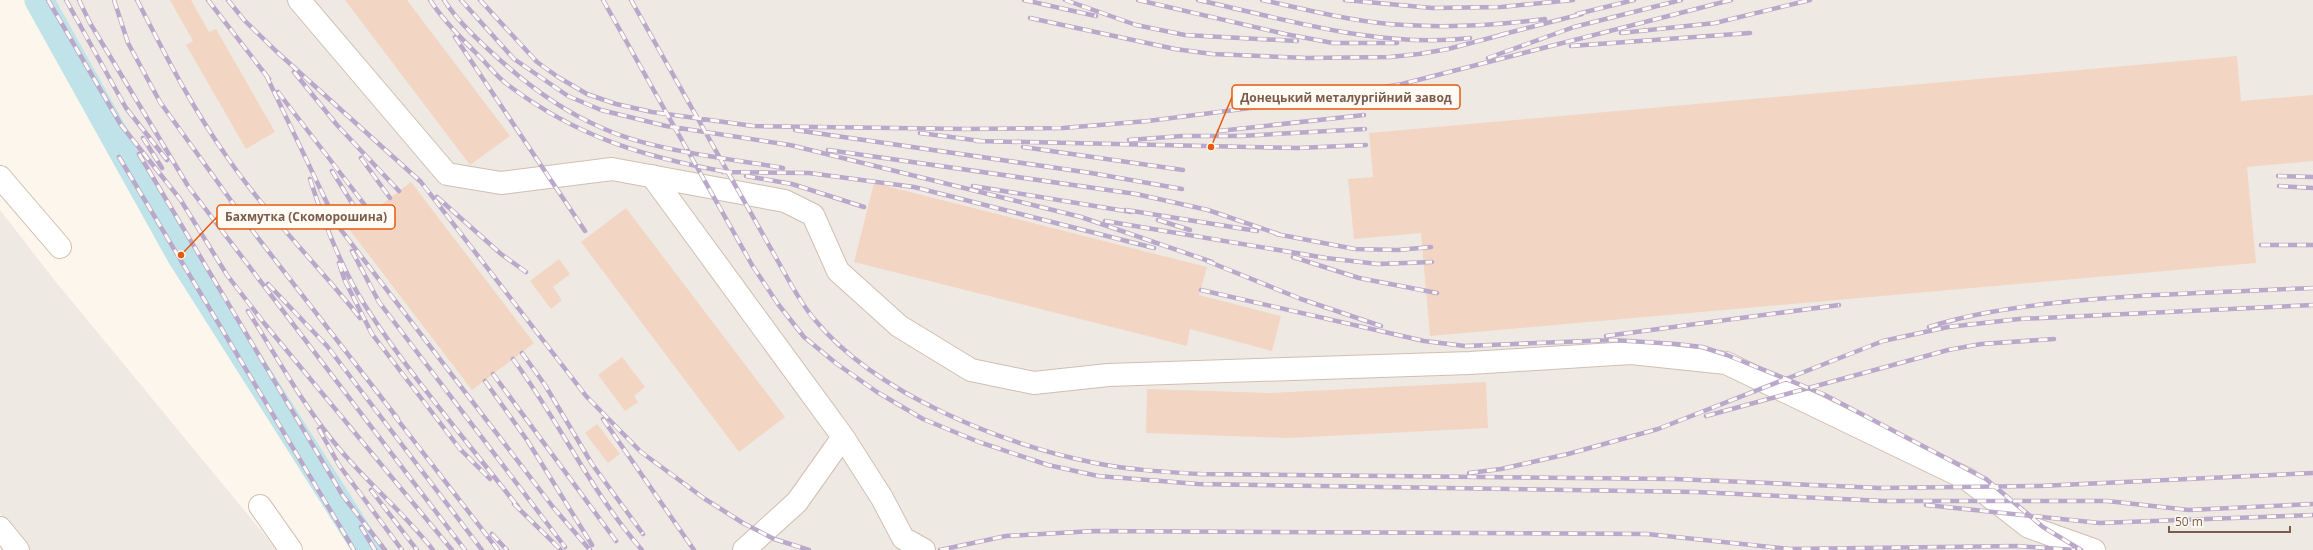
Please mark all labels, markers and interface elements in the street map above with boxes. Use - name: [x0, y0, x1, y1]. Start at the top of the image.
- callout: Донецький металургійний завод: [1232, 85, 1460, 109]
- text: Донецький металургійний завод: [1240, 89, 1452, 106]
- callout: Бахмутка (Скоморошина): [217, 205, 395, 229]
- text: Бахмутка (Скоморошина): [225, 208, 387, 225]
- scale bar: [2169, 508, 2290, 534]
- text: 50 m: [2175, 513, 2203, 530]

